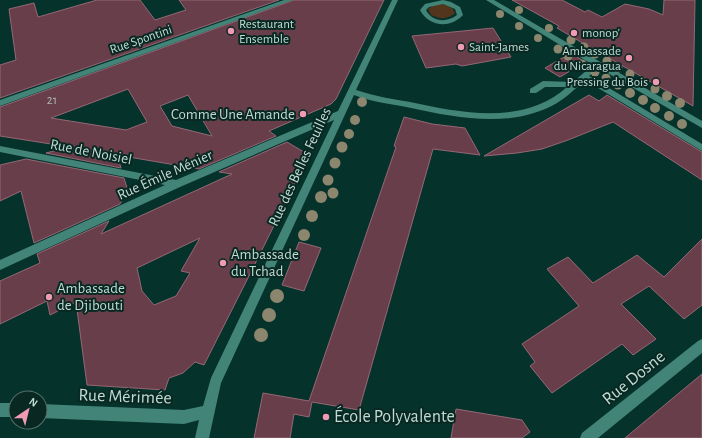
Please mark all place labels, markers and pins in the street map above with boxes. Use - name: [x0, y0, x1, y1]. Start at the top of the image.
- place label: Restaurant Ensemble: [239, 18, 294, 46]
- marker: Restaurant Ensemble: [226, 26, 236, 36]
- place label: monop': [582, 27, 620, 40]
- marker: monop': [569, 28, 579, 38]
- place label: Saint-James: [469, 41, 529, 54]
- marker: Saint-James: [456, 42, 466, 52]
- place label: Ambassade du Nicaragua: [554, 45, 621, 73]
- marker: Ambassade du Nicaragua: [624, 53, 634, 63]
- place label: Pressing du Bois: [567, 76, 648, 89]
- marker: Pressing du Bois: [651, 77, 661, 87]
- place label: Comme Une Amande: [171, 107, 295, 122]
- marker: Comme Une Amande: [298, 109, 308, 119]
- place label: Ambassade du Tchad: [231, 247, 299, 279]
- marker: Ambassade du Tchad: [218, 258, 228, 268]
- place label: Ambassade de Djibouti: [57, 281, 125, 313]
- marker: Ambassade de Djibouti: [44, 292, 54, 302]
- place label: École Polyvalente: [334, 405, 455, 426]
- marker: École Polyvalente: [321, 412, 331, 422]

